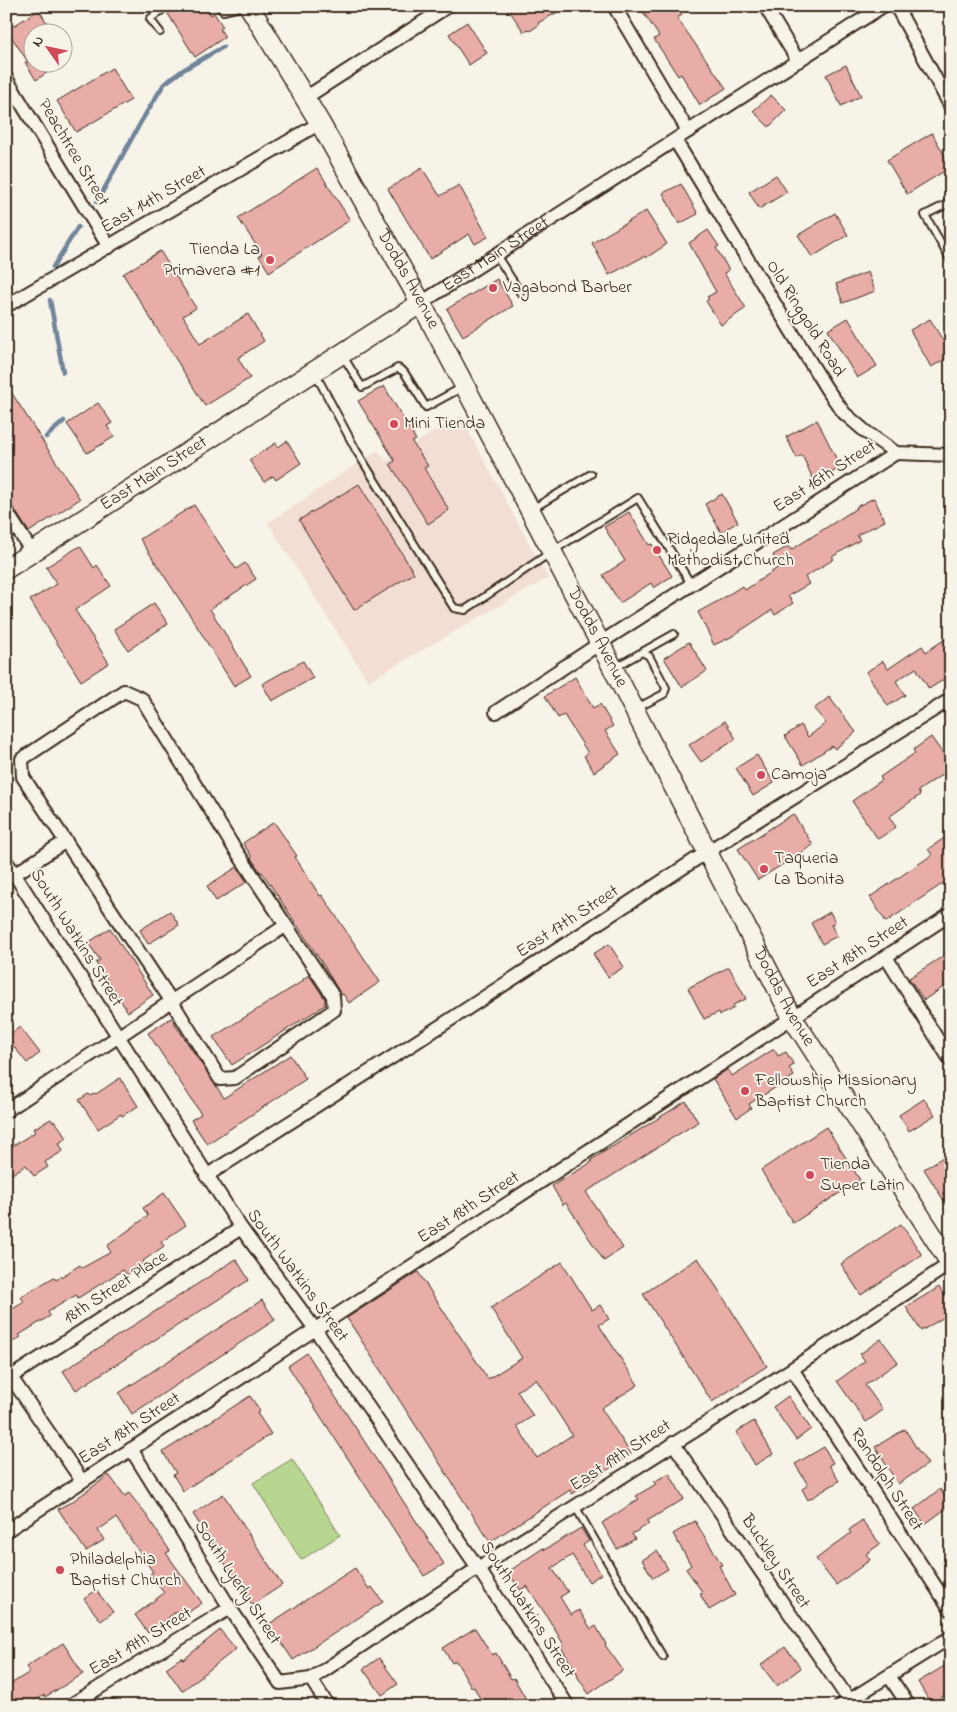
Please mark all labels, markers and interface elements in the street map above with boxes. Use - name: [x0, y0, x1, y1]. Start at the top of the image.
- north arrow: [22, 22, 72, 72]
- text: N: [27, 32, 50, 51]
- street label: Peachtree Street: [31, 94, 115, 212]
- street label: East 14th Street: [96, 159, 212, 241]
- street label: East Main Street: [437, 211, 555, 299]
- street label: Dodds Avenue: [369, 224, 446, 335]
- place label: Tienda La Primavera #1: [163, 237, 260, 284]
- marker: Tienda La Primavera #1: [264, 254, 276, 266]
- street label: Old Ringgold Road: [758, 256, 851, 383]
- place label: Vagabond Barber: [502, 275, 632, 302]
- marker: Vagabond Barber: [487, 282, 499, 294]
- place label: Mini Tienda: [404, 411, 485, 437]
- marker: Mini Tienda: [388, 418, 400, 430]
- street label: East Main Street: [95, 430, 213, 518]
- street label: East 16th Street: [768, 434, 882, 520]
- place label: Ridgedale United Methodist Church: [667, 527, 794, 574]
- marker: Ridgedale United Methodist Church: [651, 544, 663, 556]
- street label: Dodds Avenue: [559, 581, 634, 693]
- place label: Camoja: [771, 762, 827, 788]
- marker: Camoja: [755, 769, 767, 781]
- place label: Taqueria La Bonita: [774, 846, 844, 893]
- marker: Taqueria La Bonita: [758, 863, 770, 875]
- street label: South Watkins Street: [23, 864, 129, 1012]
- street label: East 17th Street: [511, 879, 625, 965]
- street label: East 18th Street: [802, 910, 914, 996]
- street label: Dodds Avenue: [745, 942, 821, 1053]
- place label: Fellowship Missionary Baptist Church: [754, 1068, 916, 1115]
- marker: Fellowship Missionary Baptist Church: [739, 1085, 751, 1097]
- place label: Tienda Super Latin: [820, 1152, 904, 1199]
- street label: East 18th Street: [413, 1165, 525, 1251]
- marker: Tienda Super Latin: [804, 1169, 816, 1181]
- street label: South Watkins Street: [240, 1204, 354, 1348]
- street label: 18th Street Place: [59, 1244, 174, 1331]
- street label: East 18th Street: [74, 1386, 186, 1472]
- street label: East 19th Street: [565, 1414, 677, 1498]
- street label: Randolph Street: [843, 1423, 929, 1537]
- street label: Buckley Street: [733, 1509, 816, 1615]
- street label: South Lyerly Street: [187, 1516, 287, 1650]
- street label: South Watkins Street: [473, 1536, 581, 1684]
- place label: Philadelphia Baptist Church: [69, 1547, 181, 1594]
- marker: Philadelphia Baptist Church: [54, 1564, 66, 1576]
- street label: East 19th Street: [85, 1601, 197, 1683]

